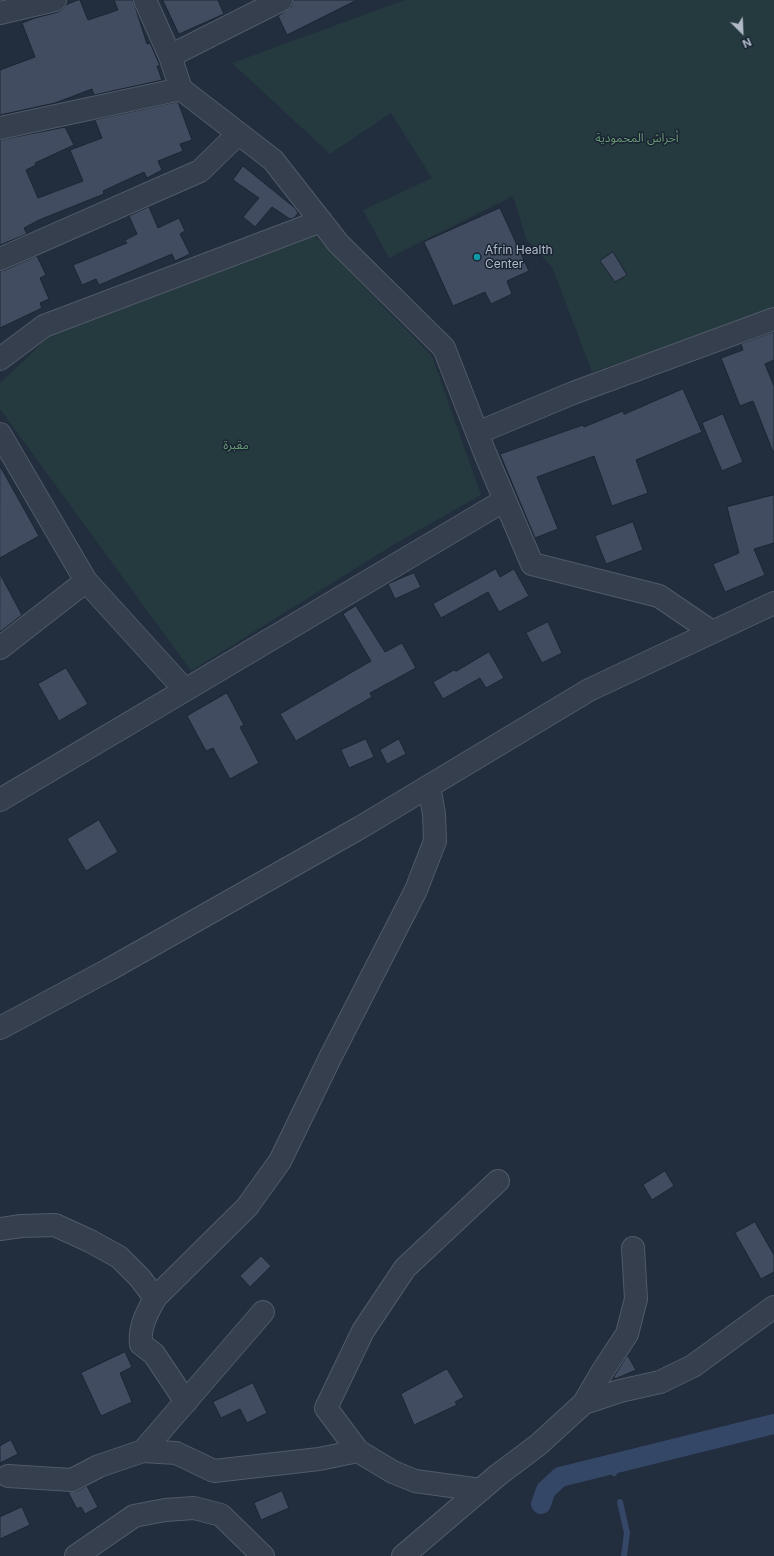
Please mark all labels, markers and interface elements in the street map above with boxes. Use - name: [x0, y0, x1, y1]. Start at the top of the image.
- north arrow: [722, 12, 762, 52]
- text: N: [740, 35, 754, 51]
- park label: أحراش المحمودية: [595, 131, 679, 145]
- place label: Afrin Health Center: [485, 243, 553, 271]
- marker: Afrin Health Center: [472, 252, 482, 262]
- park label: مقبرة: [223, 438, 249, 452]

